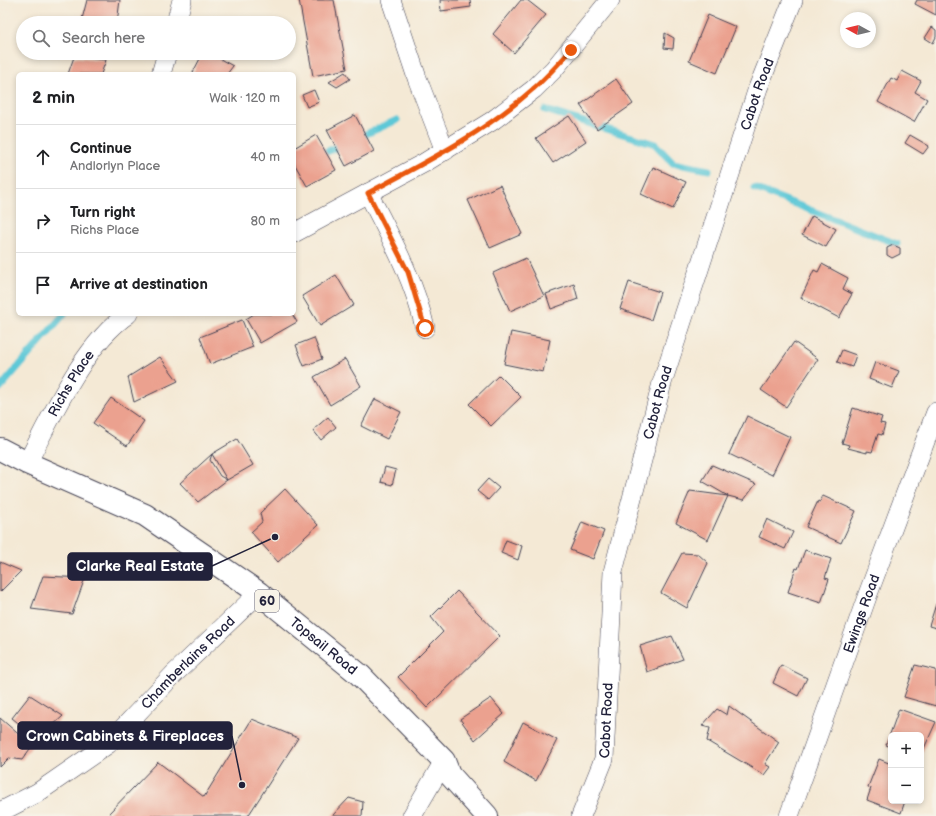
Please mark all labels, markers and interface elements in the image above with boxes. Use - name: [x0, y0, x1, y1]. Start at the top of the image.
- north arrow: [840, 12, 876, 48]
- search box: [16, 16, 296, 60]
- icon: search: [30, 27, 52, 49]
- text: Search here: [62, 29, 145, 48]
- route end: [562, 41, 580, 59]
- street label: Cabot Road: [736, 55, 778, 132]
- text: 2 min: [32, 88, 75, 108]
- text: Walk · 120 m: [209, 90, 280, 106]
- text: Continue: [70, 139, 132, 158]
- icon: ahead: [32, 146, 54, 168]
- text: 40 m: [250, 149, 280, 165]
- text: Andlorlyn Place: [70, 158, 160, 174]
- text: Turn right: [70, 203, 135, 222]
- icon: right: [32, 210, 54, 232]
- text: 80 m: [251, 213, 280, 229]
- text: Richs Place: [70, 222, 139, 238]
- icon: arrive: [32, 274, 54, 296]
- text: Arrive at destination: [70, 275, 208, 294]
- route start: [416, 319, 434, 337]
- street label: Richs Place: [44, 347, 97, 419]
- street label: Cabot Road: [639, 363, 676, 441]
- callout: Clarke Real Estate: [68, 553, 212, 580]
- text: Clarke Real Estate: [76, 557, 205, 576]
- street label: Ewings Road: [839, 572, 883, 655]
- road number: 60: [255, 590, 279, 612]
- street label: Chamberlains Road: [137, 612, 238, 712]
- street label: Topsail Road: [287, 613, 361, 678]
- street label: Cabot Road: [596, 682, 616, 759]
- callout: Crown Cabinets & Fireplaces: [18, 722, 232, 749]
- text: Crown Cabinets & Fireplaces: [26, 727, 224, 746]
- map controls: [888, 732, 924, 804]
- button: +: [888, 732, 924, 768]
- button: −: [888, 768, 924, 804]

